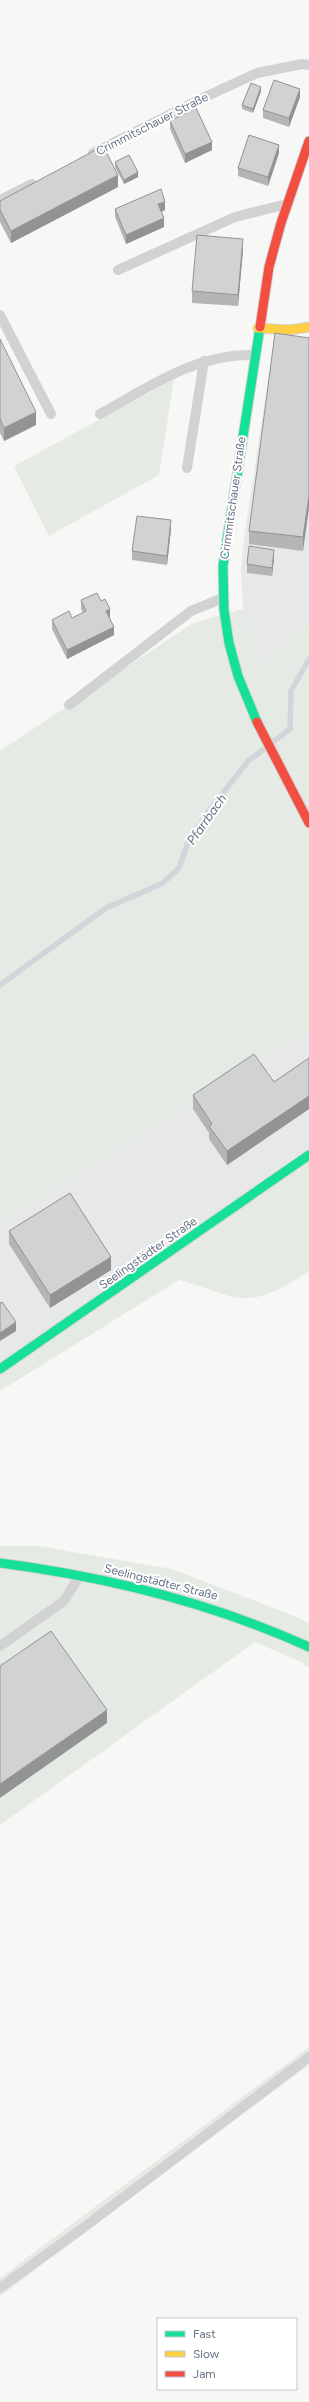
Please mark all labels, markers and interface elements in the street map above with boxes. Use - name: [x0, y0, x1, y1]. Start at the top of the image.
- street label: Crimmitschauer Straße: [94, 89, 211, 158]
- street label: Crimmitschauer Straße: [217, 435, 249, 560]
- water label: Pfarrbach: [184, 791, 229, 847]
- street label: Seelingstädter Straße: [96, 1214, 200, 1292]
- street label: Seelingstädter Straße: [103, 1561, 220, 1603]
- legend: [157, 2318, 297, 2390]
- text: Fast: [193, 2327, 216, 2341]
- text: Slow: [193, 2347, 220, 2361]
- text: Jam: [193, 2367, 216, 2381]

